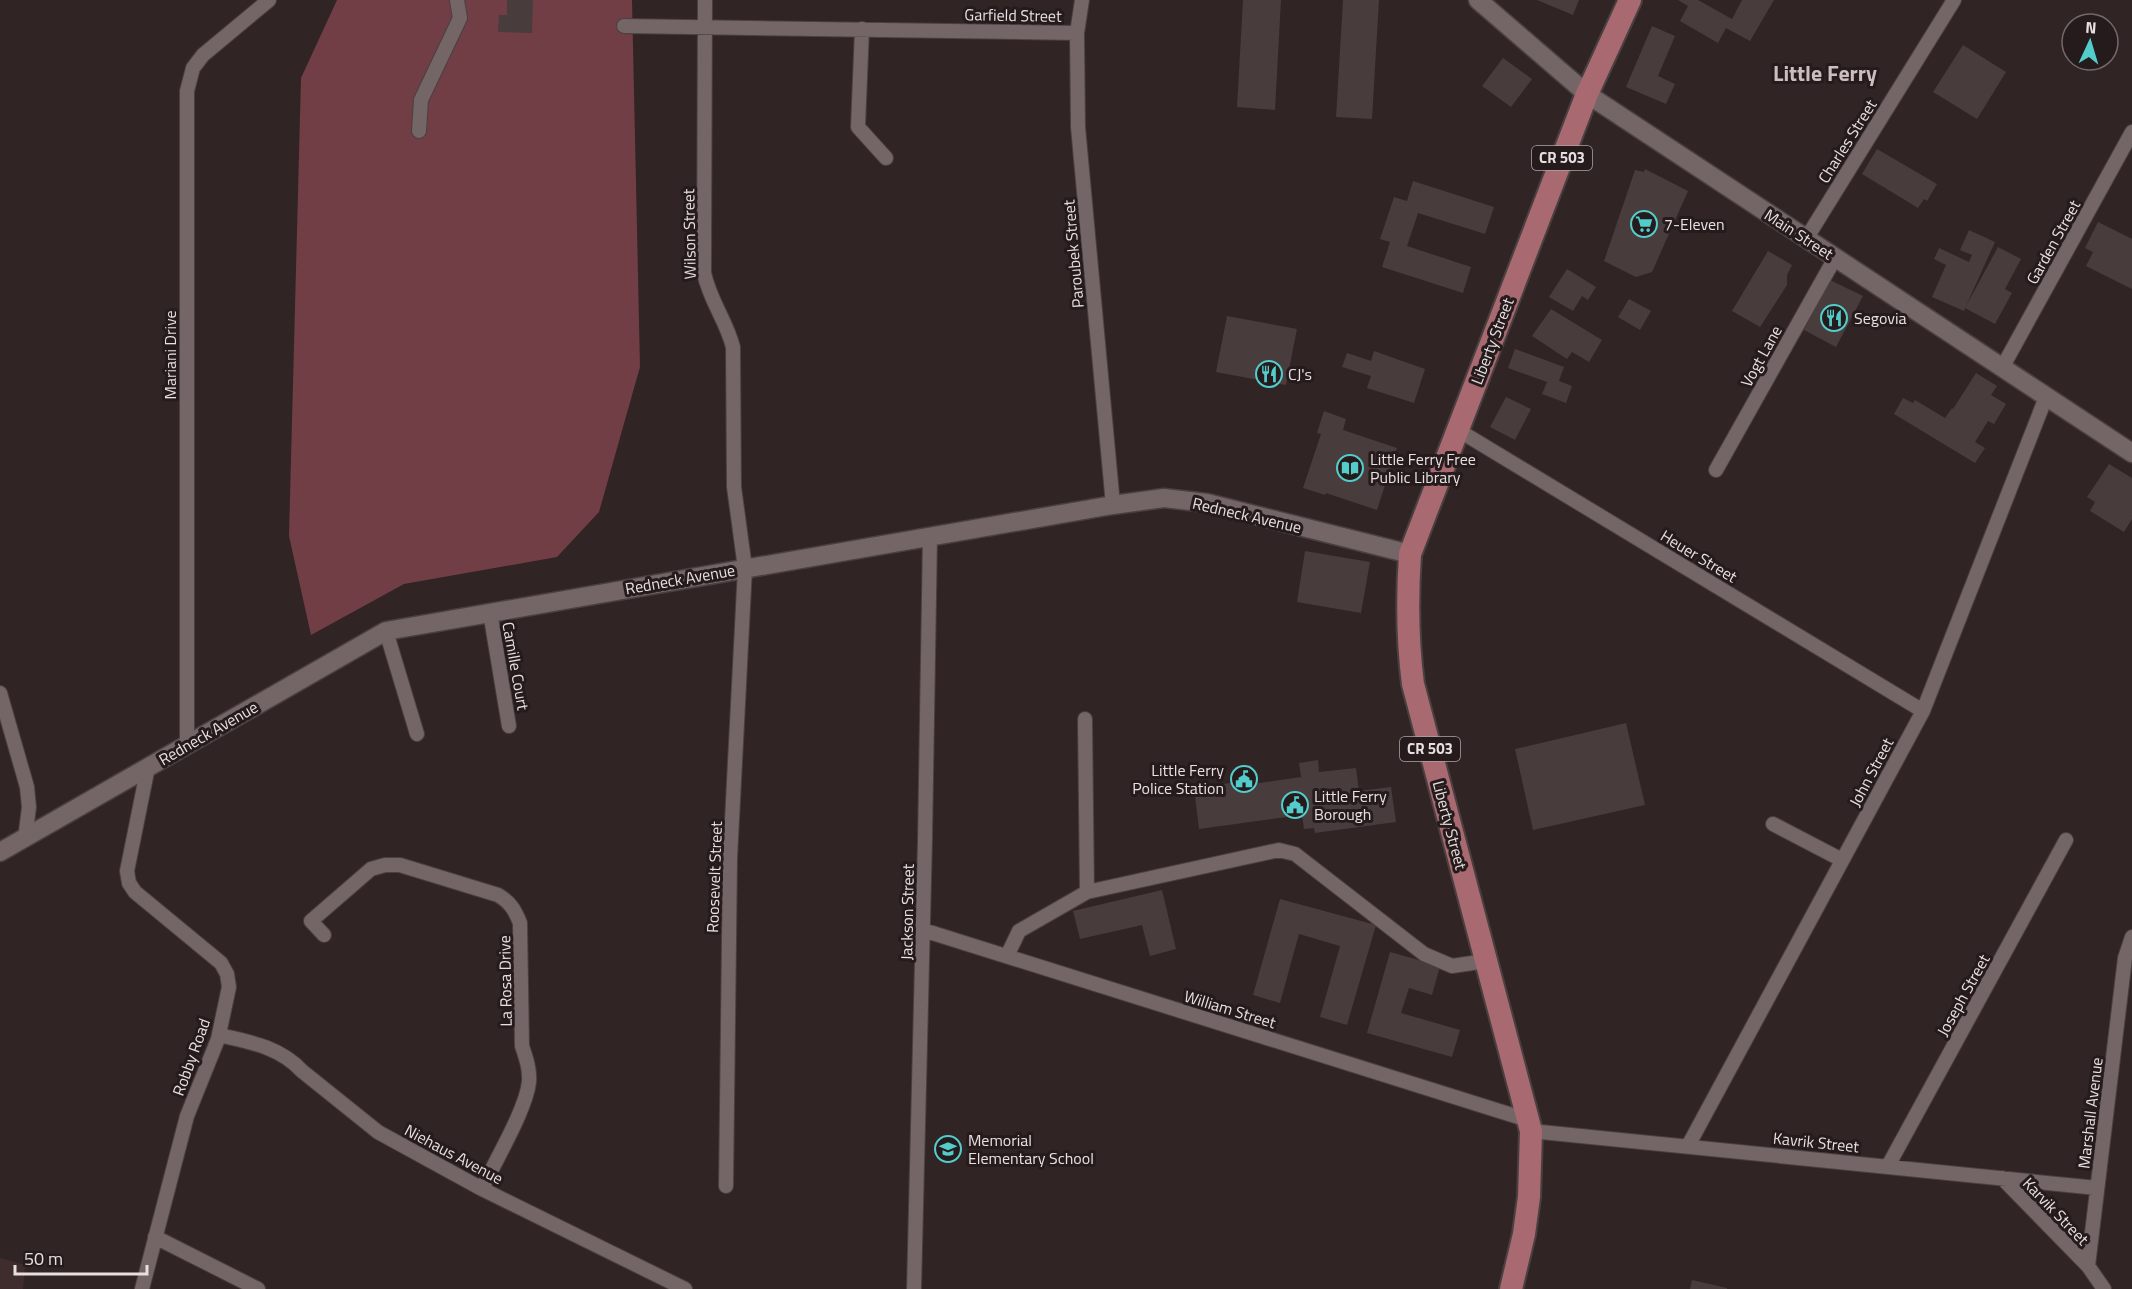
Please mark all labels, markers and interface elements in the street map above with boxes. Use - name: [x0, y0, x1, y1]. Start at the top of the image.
- street label: Garfield Street: [964, 2, 1062, 28]
- north arrow: [2060, 12, 2120, 72]
- text: N: [2085, 15, 2097, 39]
- district label: Little Ferry: [1773, 56, 1877, 90]
- street label: Charles Street: [1812, 94, 1883, 188]
- road number: CR 503: [1532, 146, 1592, 170]
- street label: Wilson Street: [676, 188, 702, 280]
- street label: Garden Street: [2020, 195, 2086, 289]
- street label: Paroubek Street: [1056, 198, 1090, 309]
- street label: Main Street: [1760, 203, 1839, 266]
- supermarket icon: 7-Eleven: [1629, 209, 1659, 239]
- place label: 7-Eleven: [1664, 212, 1725, 236]
- street label: Liberty Street: [1464, 294, 1520, 388]
- restaurant icon: Segovia: [1819, 303, 1849, 333]
- place label: Segovia: [1854, 306, 1907, 330]
- street label: Mariani Drive: [158, 310, 182, 400]
- street label: Vogt Lane: [1734, 321, 1788, 391]
- restaurant icon: CJ's: [1254, 359, 1284, 389]
- place label: CJ's: [1288, 362, 1312, 386]
- place label: Little Ferry Free Public Library: [1370, 447, 1476, 489]
- library icon: Little Ferry Free Public Library: [1335, 453, 1365, 483]
- street label: Redneck Avenue: [1190, 491, 1304, 539]
- street label: Heuer Street: [1656, 524, 1742, 589]
- street label: Redneck Avenue: [623, 558, 737, 600]
- street label: Camille Court: [496, 620, 536, 712]
- street label: Redneck Avenue: [154, 695, 262, 771]
- street label: John Street: [1843, 733, 1899, 811]
- road number: CR 503: [1400, 737, 1460, 761]
- place label: Little Ferry Police Station: [1132, 758, 1224, 800]
- public building icon: Little Ferry Police Station: [1229, 764, 1259, 794]
- street label: Liberty Street: [1427, 778, 1474, 873]
- place label: Little Ferry Borough: [1314, 784, 1387, 826]
- public building icon: Little Ferry Borough: [1280, 790, 1310, 820]
- street label: Roosevelt Street: [700, 820, 728, 933]
- street label: Jackson Street: [894, 863, 920, 960]
- street label: La Rosa Drive: [492, 935, 518, 1027]
- street label: Joseph Street: [1931, 949, 1996, 1040]
- street label: William Street: [1181, 984, 1279, 1034]
- street label: Robby Road: [166, 1015, 216, 1099]
- street label: Marshall Avenue: [2071, 1056, 2109, 1170]
- street label: Niehaus Avenue: [400, 1118, 508, 1190]
- street label: Kavrik Street: [1772, 1126, 1860, 1158]
- place label: Memorial Elementary School: [968, 1128, 1094, 1170]
- school or university icon: Memorial Elementary School: [933, 1134, 963, 1164]
- street label: Karvik Street: [2017, 1172, 2095, 1251]
- scale bar: [15, 1238, 147, 1276]
- text: 50 m: [24, 1245, 63, 1272]

